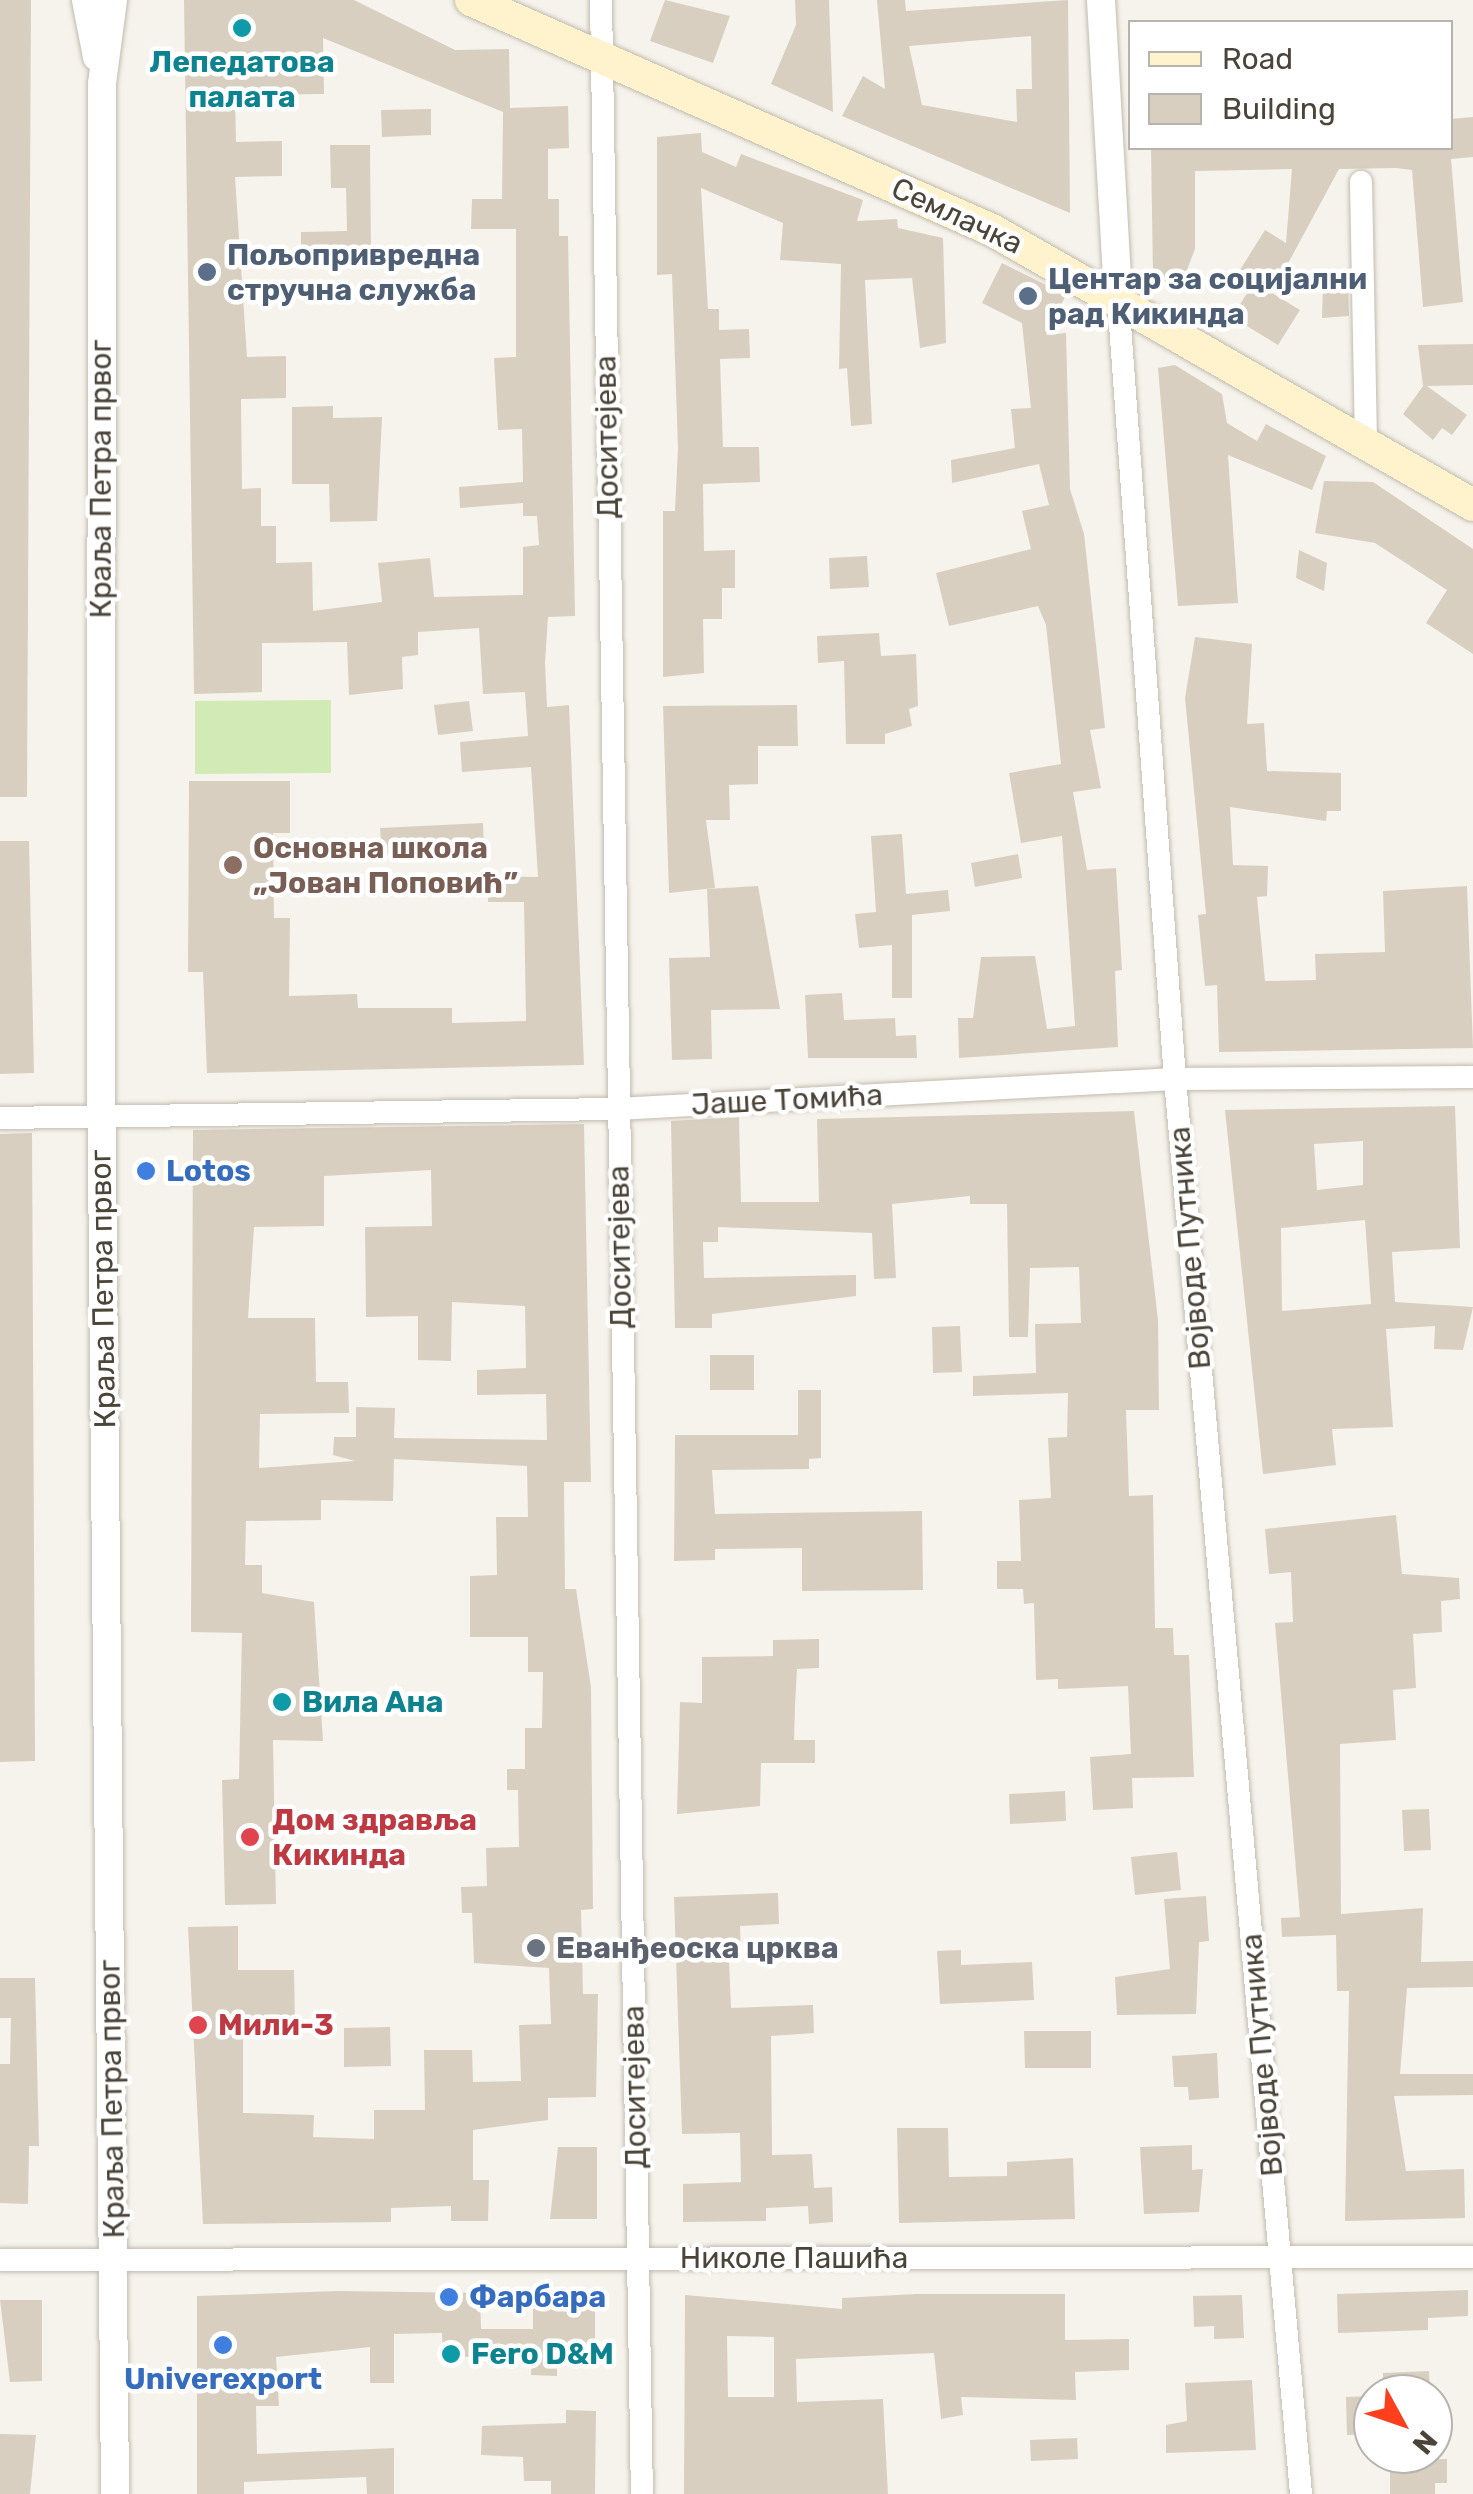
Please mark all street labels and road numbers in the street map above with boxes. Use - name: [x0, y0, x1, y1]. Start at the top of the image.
- street label: Семлачка: [886, 170, 1028, 262]
- street label: Краља Петра првог: [83, 340, 119, 618]
- street label: Доситејева: [588, 355, 626, 519]
- street label: Јаше Томића: [690, 1077, 884, 1123]
- street label: Војводе Путника: [1161, 1125, 1219, 1371]
- street label: Краља Петра првог: [83, 1149, 123, 1429]
- street label: Доситејева: [601, 1165, 639, 1329]
- street label: Војводе Путника: [1233, 1932, 1291, 2178]
- street label: Краља Петра првог: [92, 1959, 132, 2239]
- street label: Доситејева: [616, 2005, 654, 2169]
- street label: Николе Пашића: [680, 2240, 908, 2276]

